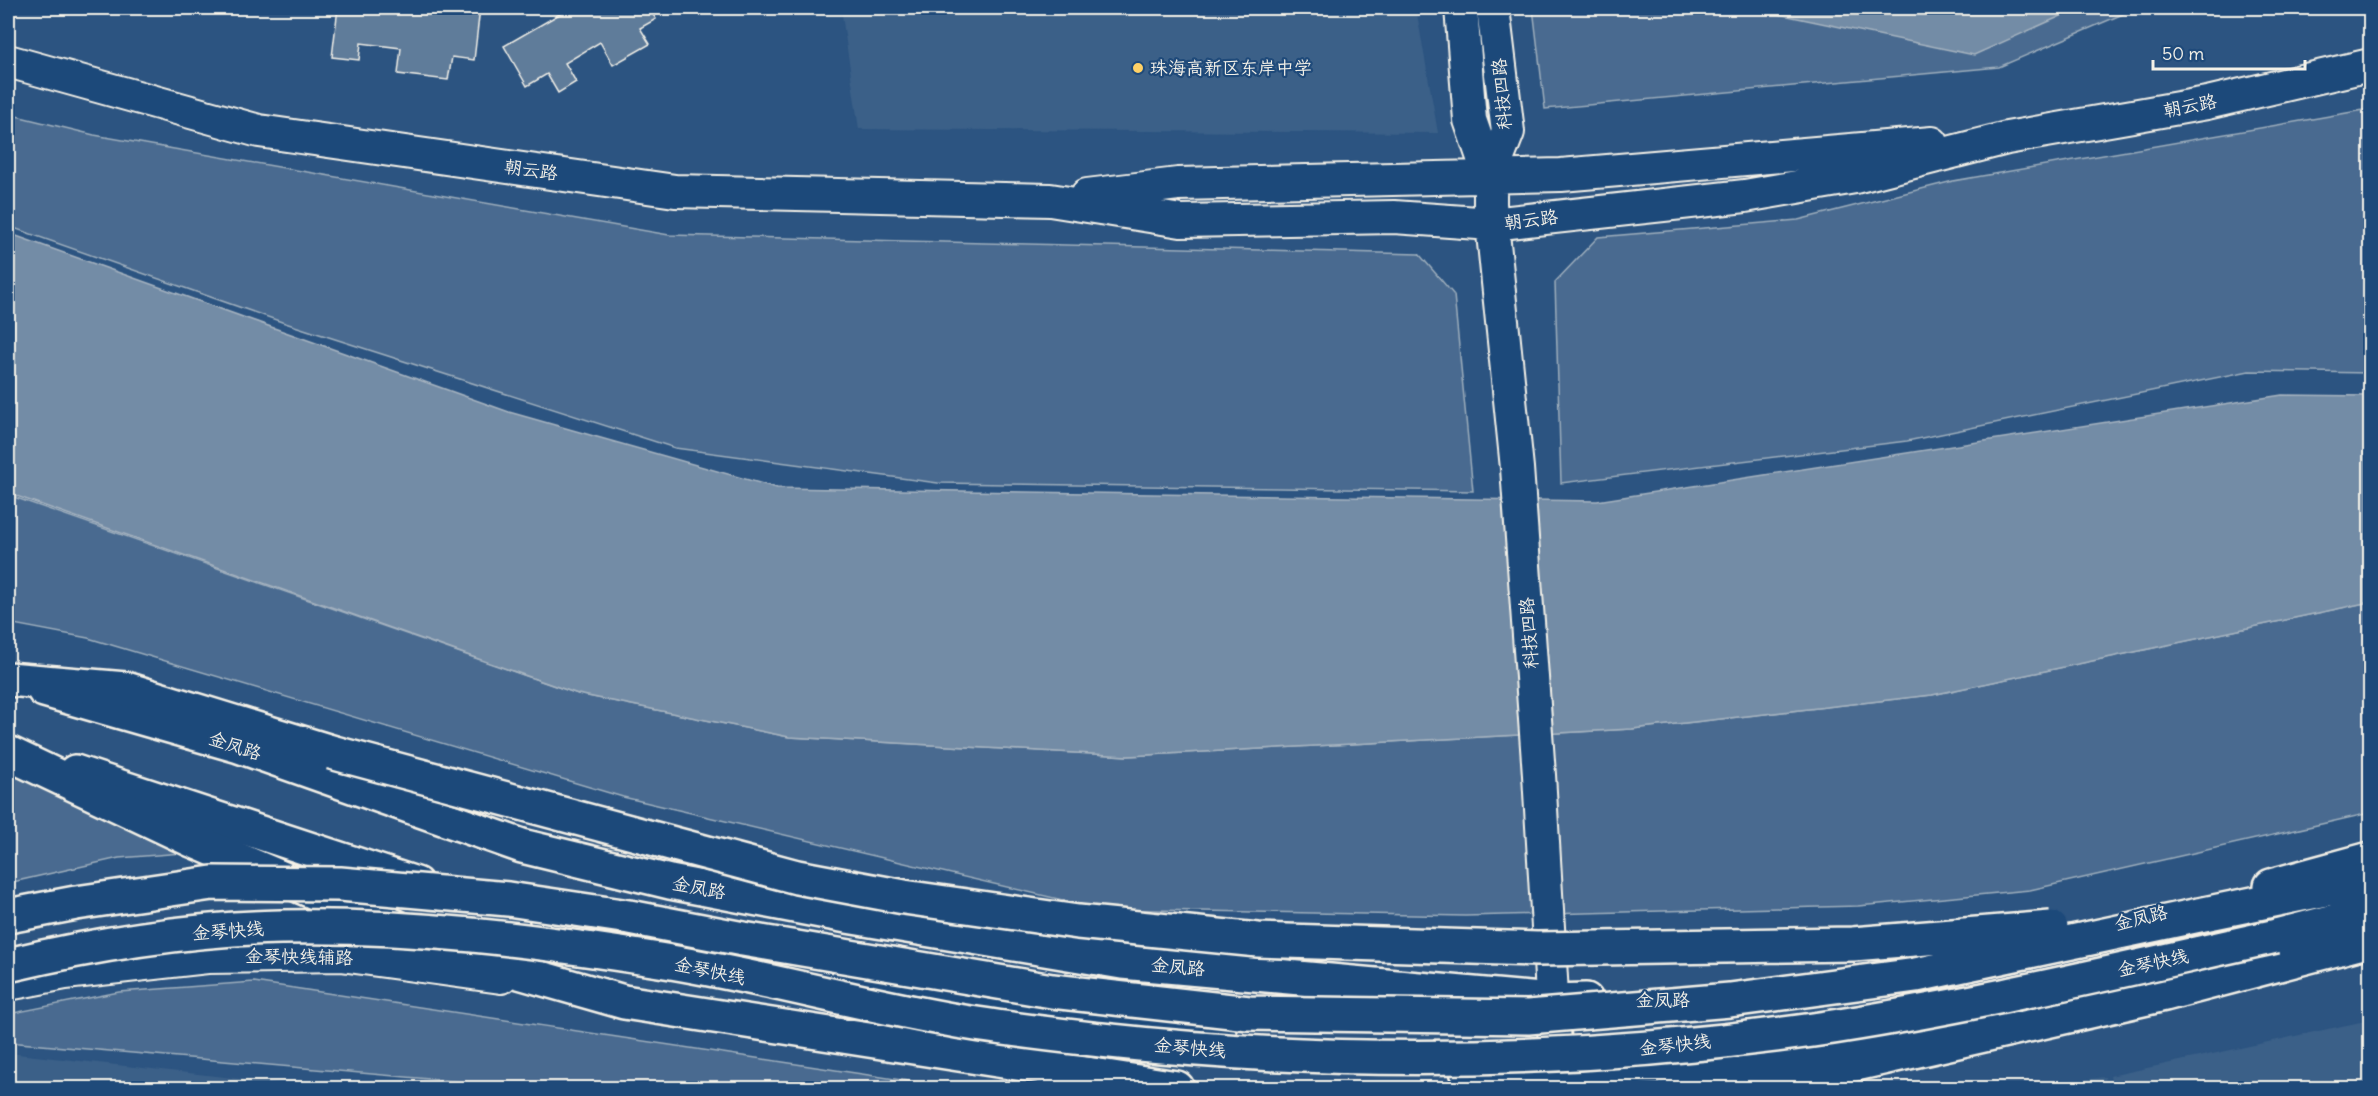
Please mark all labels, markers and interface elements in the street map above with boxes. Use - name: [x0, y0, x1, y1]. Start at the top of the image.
- scale bar: [2153, 33, 2304, 71]
- text: 50 m: [2162, 42, 2204, 65]
- place label: 珠海高新区东岸中学: [1150, 56, 1312, 79]
- street label: 科技四路: [1487, 57, 1516, 131]
- marker: 珠海高新区东岸中学: [1131, 61, 1145, 75]
- street label: 朝云路: [2161, 89, 2219, 122]
- street label: 朝云路: [503, 154, 559, 185]
- street label: 朝云路: [1503, 205, 1559, 234]
- street label: 科技四路: [1515, 596, 1542, 670]
- street label: 金凤路: [206, 726, 264, 765]
- street label: 金凤路: [670, 871, 728, 904]
- street label: 金凤路: [2112, 900, 2170, 935]
- street label: 金琴快线: [191, 917, 265, 944]
- street label: 金琴快线辅路: [245, 944, 353, 969]
- street label: 金琴快线: [2115, 944, 2191, 981]
- street label: 金琴快线: [672, 952, 748, 989]
- street label: 金凤路: [1150, 953, 1206, 980]
- street label: 金凤路: [1636, 988, 1690, 1011]
- street label: 金琴快线: [1638, 1029, 1712, 1060]
- street label: 金琴快线: [1153, 1033, 1227, 1062]

